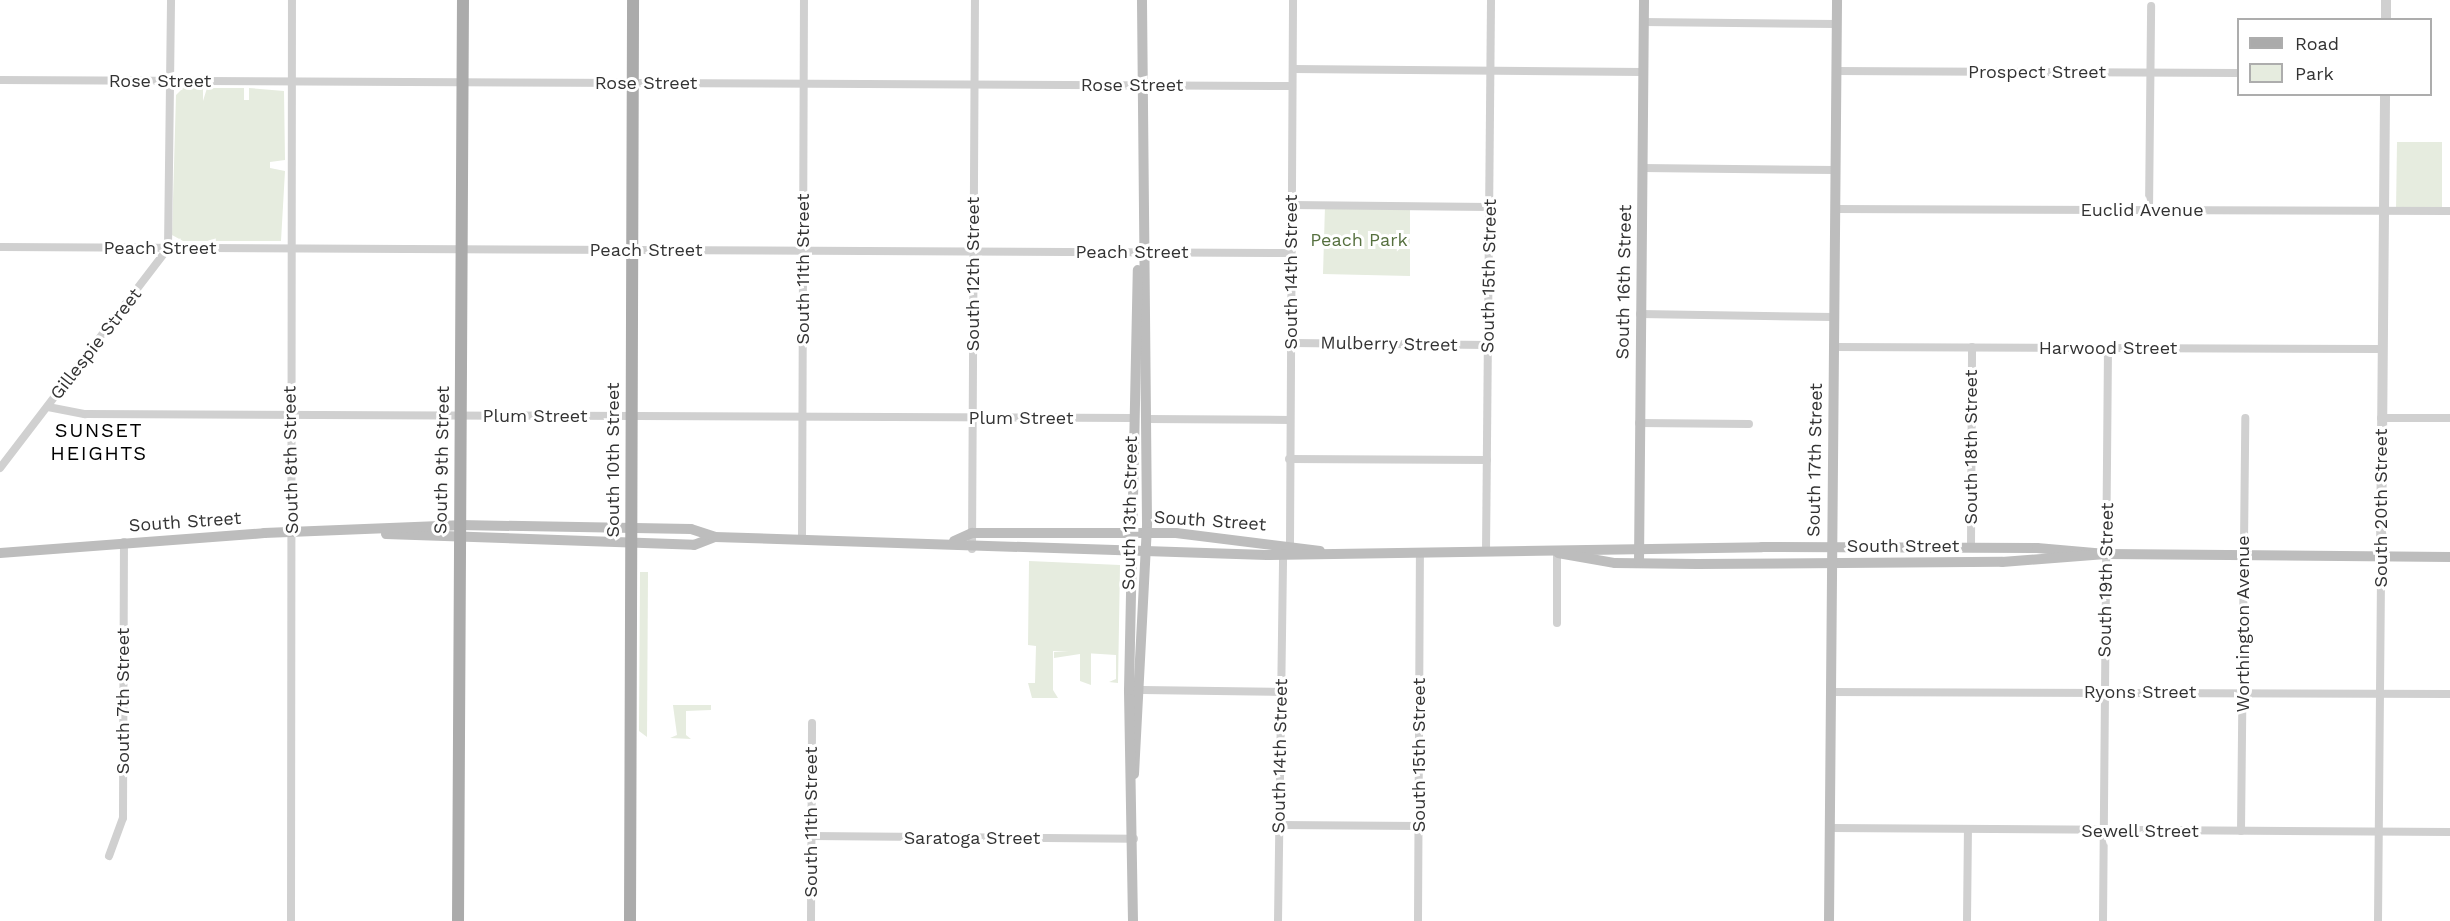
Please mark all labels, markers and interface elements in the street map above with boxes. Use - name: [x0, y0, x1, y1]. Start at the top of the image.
- legend: [2237, 18, 2432, 96]
- text: Road: [2295, 33, 2339, 54]
- street label: Prospect Street: [1968, 61, 2106, 83]
- text: Park: [2295, 63, 2334, 84]
- street label: Rose Street: [109, 70, 211, 92]
- street label: Rose Street: [595, 72, 697, 94]
- street label: Rose Street: [1081, 74, 1183, 96]
- street label: South 11th Street: [792, 193, 814, 345]
- street label: South 14th Street: [1280, 194, 1302, 350]
- street label: South 12th Street: [962, 197, 984, 351]
- street label: South 15th Street: [1477, 198, 1501, 354]
- street label: Euclid Avenue: [2080, 199, 2204, 221]
- street label: South 16th Street: [1612, 204, 1636, 360]
- park label: Peach Park: [1310, 229, 1408, 251]
- street label: Peach Street: [104, 237, 216, 259]
- street label: Peach Street: [590, 239, 702, 261]
- street label: Peach Street: [1076, 241, 1188, 263]
- street label: Gillespie Street: [46, 284, 146, 404]
- street label: Mulberry Street: [1320, 332, 1458, 356]
- street label: Harwood Street: [2039, 337, 2177, 359]
- street label: South 18th Street: [1960, 369, 1982, 525]
- street label: South 10th Street: [602, 382, 624, 538]
- street label: South 17th Street: [1803, 383, 1827, 537]
- street label: South 8th Street: [279, 386, 303, 534]
- street label: South 9th Street: [430, 386, 454, 534]
- street label: Plum Street: [482, 405, 588, 427]
- street label: Plum Street: [968, 407, 1074, 429]
- district label: SUNSET HEIGHTS: [50, 419, 148, 466]
- street label: South 20th Street: [2370, 429, 2392, 587]
- street label: South 13th Street: [1118, 435, 1142, 591]
- street label: South 19th Street: [2094, 502, 2118, 658]
- street label: South Street: [1153, 506, 1267, 536]
- street label: South Street: [128, 507, 242, 537]
- street label: South Street: [1847, 535, 1959, 557]
- street label: Worthington Avenue: [2232, 535, 2254, 713]
- street label: South 7th Street: [112, 627, 134, 775]
- street label: South 14th Street: [1268, 678, 1292, 834]
- street label: South 15th Street: [1408, 678, 1430, 832]
- street label: Ryons Street: [2084, 681, 2196, 703]
- street label: South 11th Street: [800, 746, 822, 898]
- street label: Sewell Street: [2081, 820, 2199, 842]
- street label: Saratoga Street: [904, 827, 1040, 849]

